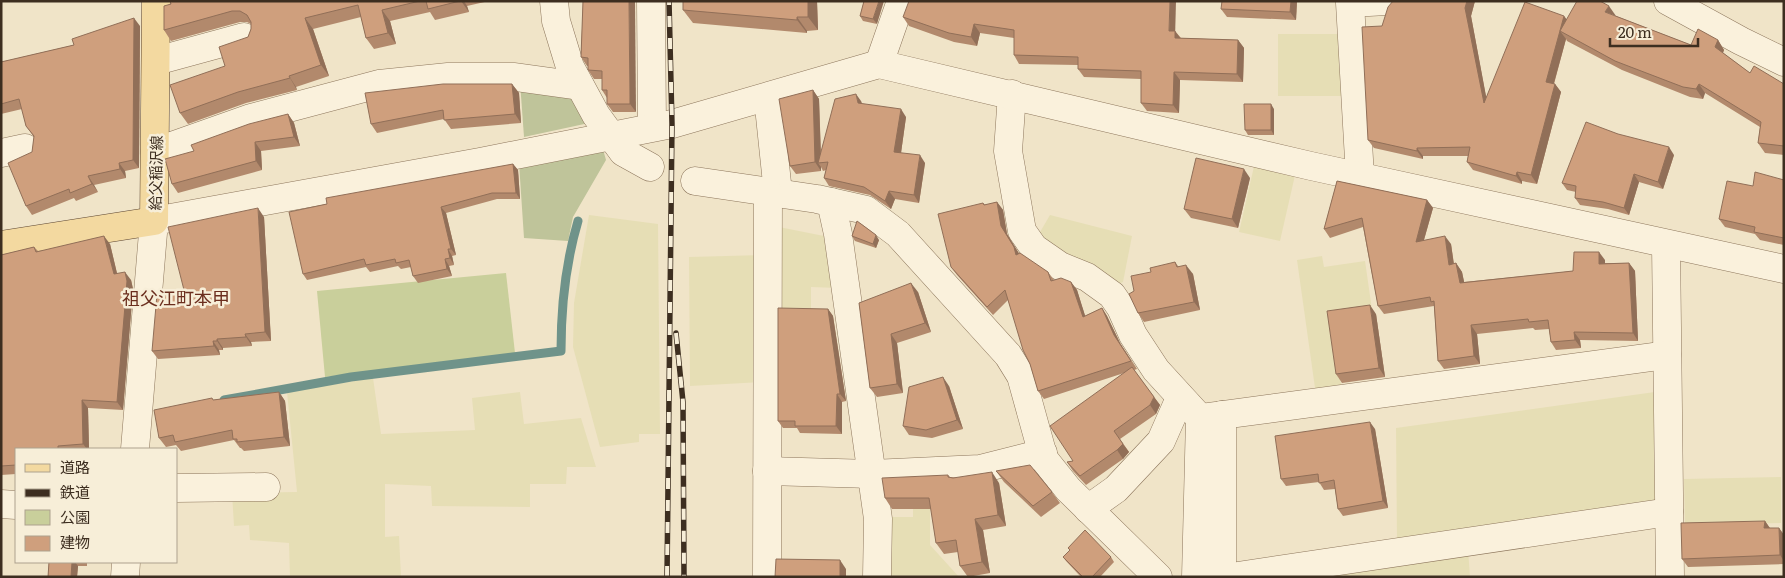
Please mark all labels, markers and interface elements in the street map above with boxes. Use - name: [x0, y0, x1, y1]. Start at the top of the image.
- scale bar: [1610, 15, 1698, 47]
- text: 20 m: [1618, 20, 1652, 43]
- street label: 給父稲沢線: [143, 135, 167, 211]
- district label: 祖父江町本甲: [122, 284, 230, 311]
- legend: [15, 448, 178, 563]
- text: 道路: [60, 455, 90, 478]
- text: 鉄道: [60, 480, 90, 503]
- text: 公園: [60, 505, 90, 528]
- text: 建物: [60, 530, 90, 553]

